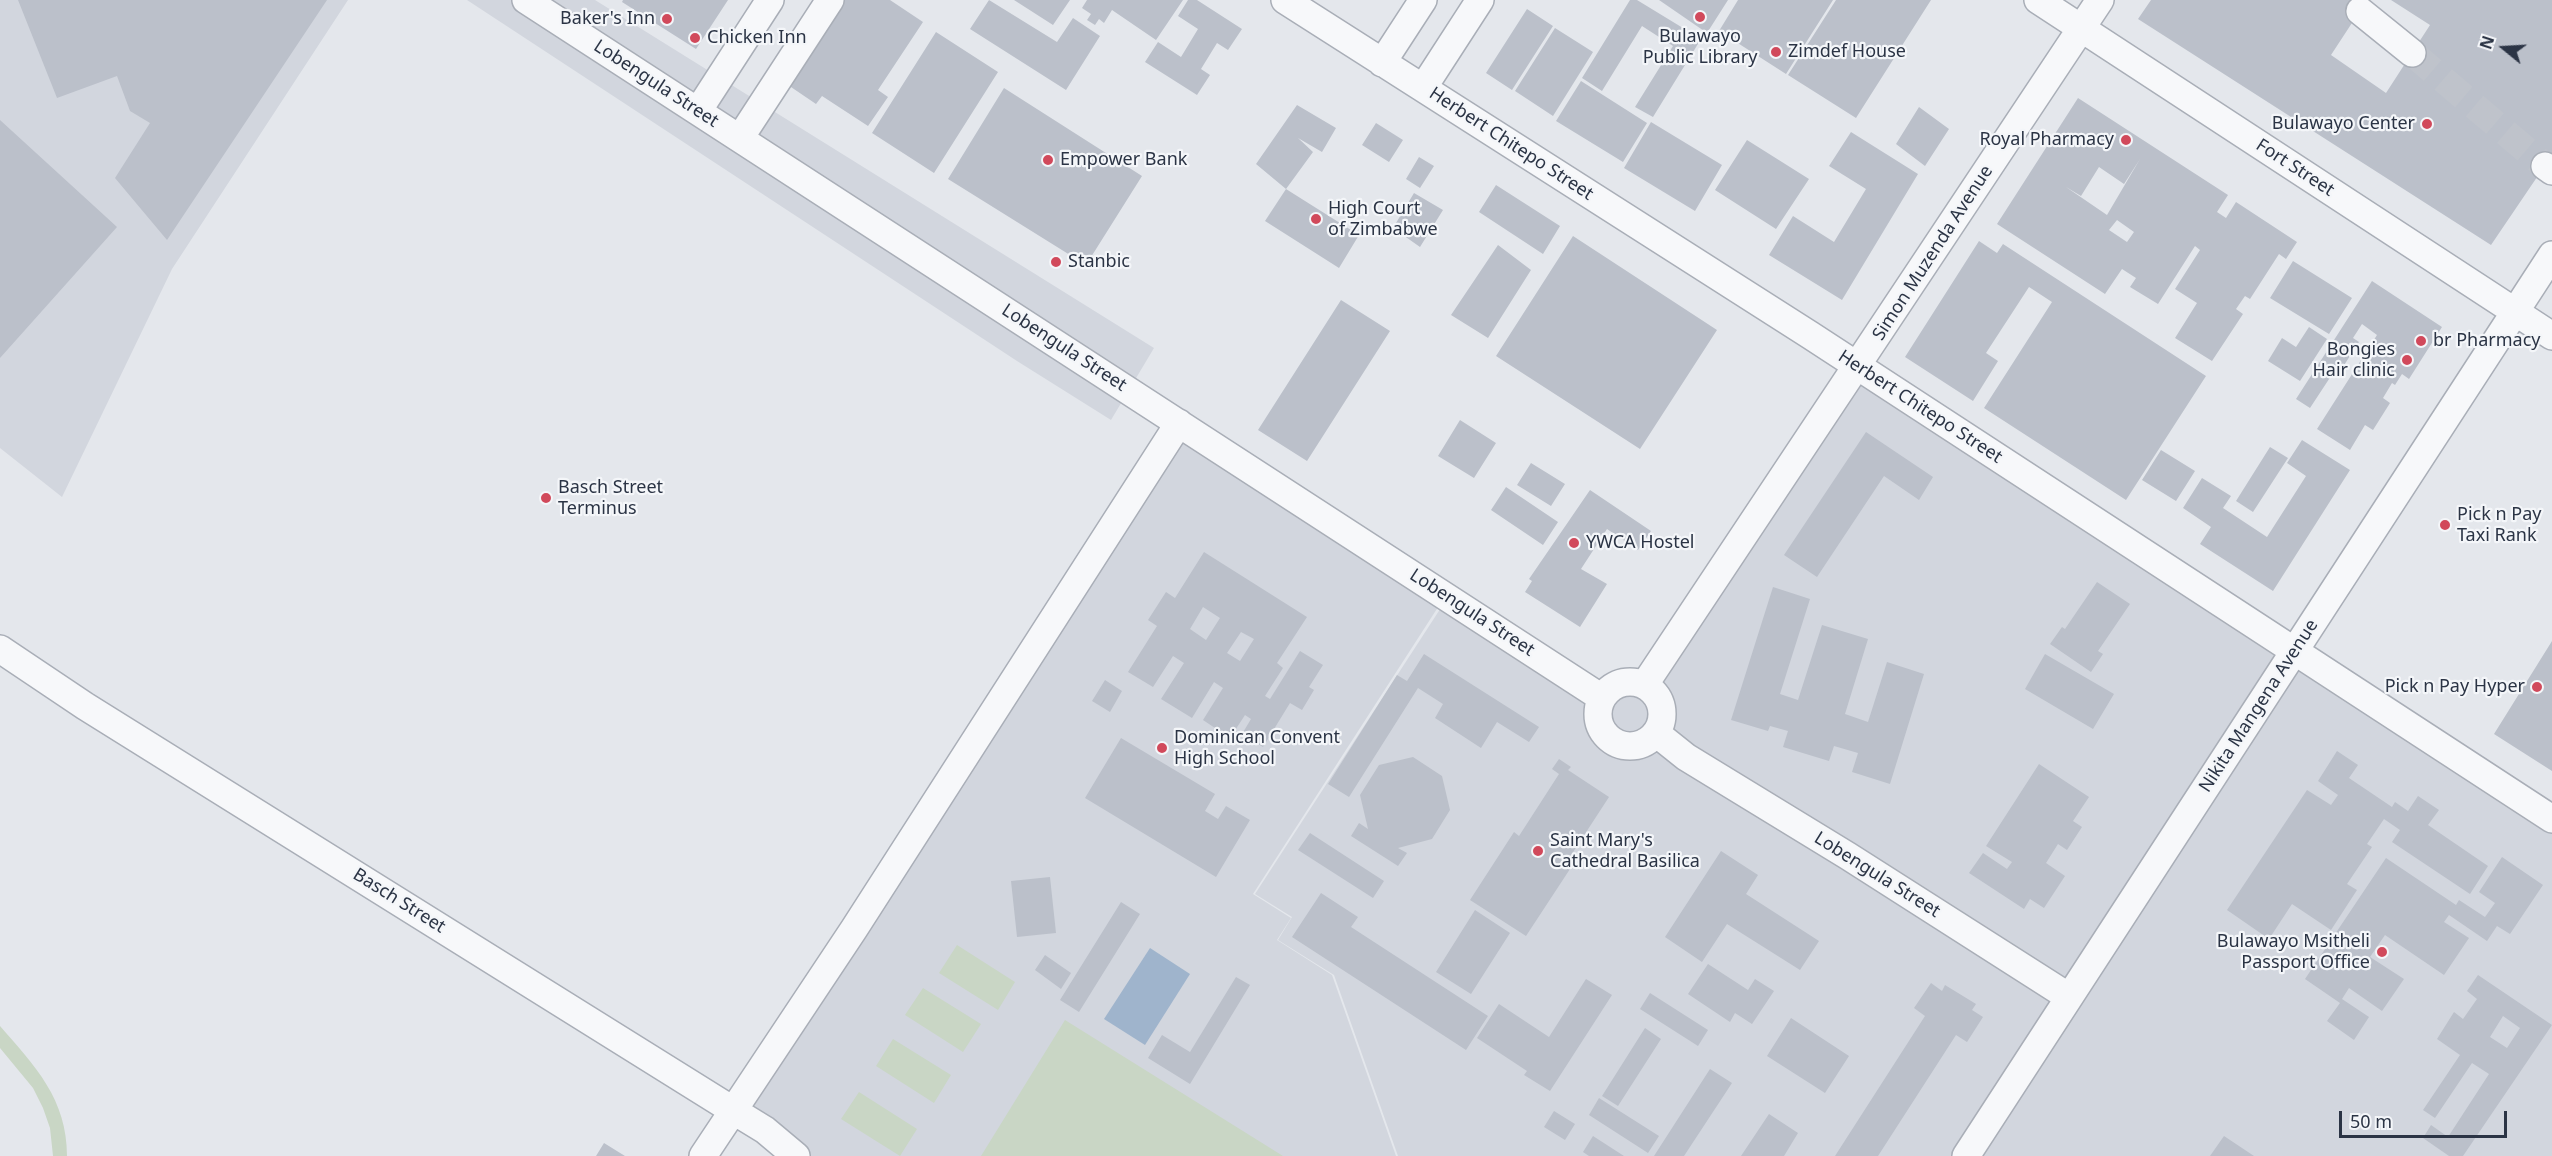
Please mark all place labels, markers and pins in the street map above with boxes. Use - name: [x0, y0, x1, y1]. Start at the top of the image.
- place label: Baker's Inn: [560, 8, 655, 30]
- marker: Bulawayo Public Library: [1693, 10, 1707, 24]
- marker: Baker's Inn: [660, 12, 674, 26]
- place label: Bulawayo Public Library: [1643, 26, 1757, 68]
- place label: Chicken Inn: [707, 27, 807, 49]
- marker: Chicken Inn: [688, 31, 702, 45]
- place label: Zimdef House: [1788, 41, 1906, 63]
- marker: Zimdef House: [1769, 45, 1783, 59]
- place label: Bulawayo Center: [2272, 113, 2415, 135]
- marker: Bulawayo Center: [2420, 117, 2434, 131]
- place label: Royal Pharmacy: [1979, 129, 2114, 151]
- marker: Royal Pharmacy: [2119, 133, 2133, 147]
- place label: Empower Bank: [1060, 149, 1187, 171]
- marker: Empower Bank: [1041, 153, 1055, 167]
- place label: High Court of Zimbabwe: [1328, 198, 1438, 240]
- marker: High Court of Zimbabwe: [1309, 212, 1323, 226]
- place label: Stanbic: [1068, 251, 1130, 273]
- marker: Stanbic: [1049, 255, 1063, 269]
- place label: br Pharmacy: [2433, 330, 2540, 352]
- marker: br Pharmacy: [2414, 334, 2428, 348]
- place label: Bongies Hair clinic: [2312, 339, 2395, 382]
- marker: Bongies Hair clinic: [2400, 353, 2414, 367]
- place label: Basch Street Terminus: [558, 477, 663, 520]
- marker: Basch Street Terminus: [539, 491, 553, 505]
- place label: Pick n Pay Taxi Rank: [2457, 504, 2541, 546]
- marker: Pick n Pay Taxi Rank: [2438, 518, 2452, 532]
- place label: YWCA Hostel: [1586, 532, 1694, 554]
- marker: YWCA Hostel: [1567, 536, 1581, 550]
- place label: Pick n Pay Hyper: [2385, 676, 2525, 698]
- marker: Pick n Pay Hyper: [2530, 680, 2544, 694]
- place label: Dominican Convent High School: [1174, 727, 1340, 770]
- marker: Dominican Convent High School: [1155, 741, 1169, 755]
- place label: Saint Mary's Cathedral Basilica: [1550, 830, 1700, 872]
- marker: Saint Mary's Cathedral Basilica: [1531, 844, 1545, 858]
- place label: Bulawayo Msitheli Passport Office: [2217, 931, 2370, 974]
- marker: Bulawayo Msitheli Passport Office: [2375, 945, 2389, 959]

